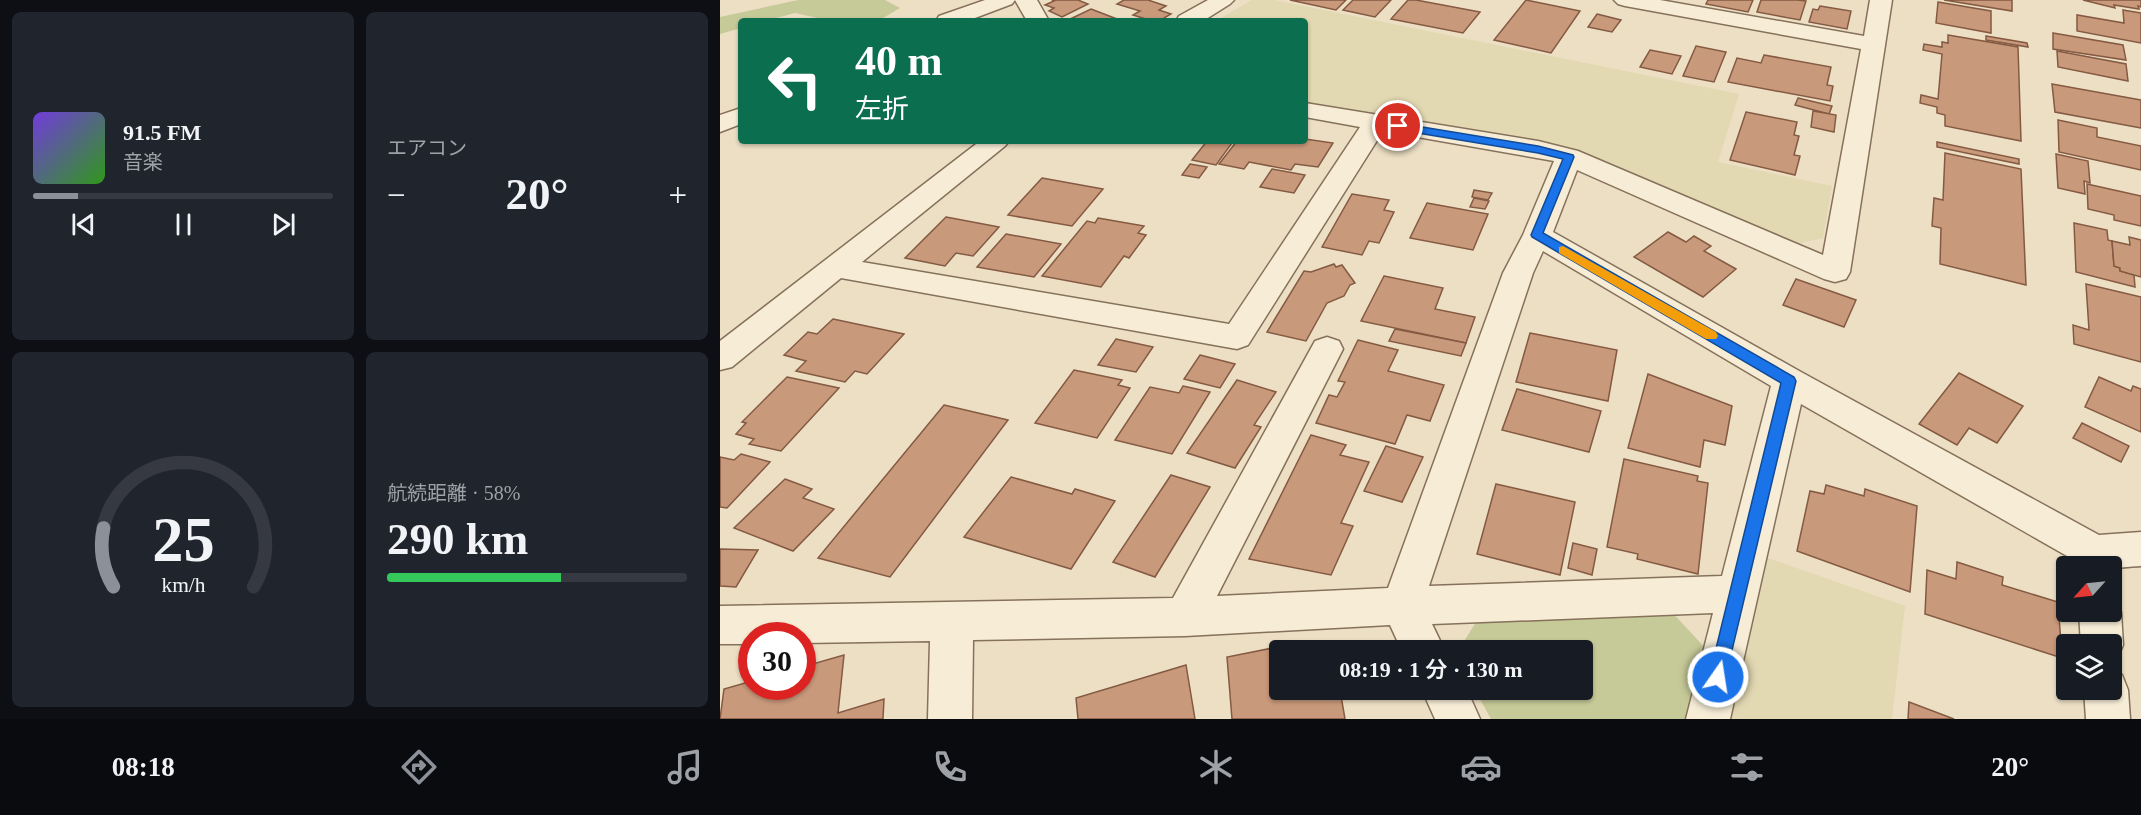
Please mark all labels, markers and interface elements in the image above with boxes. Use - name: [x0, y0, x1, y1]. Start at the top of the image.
- text: 40 m: [855, 38, 943, 84]
- icon: left: [756, 42, 834, 120]
- text: 左折: [855, 94, 909, 124]
- pin: [1372, 100, 1423, 151]
- icon: arrive: [1381, 109, 1414, 142]
- text: 91.5 FM: [123, 120, 201, 145]
- text: エアコン: [387, 137, 467, 159]
- text: 音楽: [123, 151, 163, 173]
- text: 20°: [506, 169, 569, 219]
- text: −: [387, 177, 406, 213]
- text: +: [668, 177, 687, 213]
- icon: previous: [67, 208, 100, 241]
- icon: pause: [167, 208, 200, 241]
- icon: next: [267, 208, 300, 241]
- text: 航続距離 · 58%: [387, 482, 520, 504]
- text: 25: [152, 505, 214, 574]
- text: 290 km: [387, 514, 528, 564]
- north arrow: [2056, 556, 2122, 622]
- map controls: [2056, 556, 2122, 700]
- text: km/h: [161, 573, 205, 597]
- speed limit sign: 30: [738, 622, 816, 700]
- button: layers: [2056, 634, 2122, 700]
- position arrow: [1686, 645, 1750, 709]
- text: 08:19 · 1 分 · 130 m: [1339, 657, 1523, 682]
- icon: directions: [398, 746, 440, 788]
- icon: music: [664, 746, 706, 788]
- icon: phone: [929, 746, 971, 788]
- icon: climate: [1195, 746, 1237, 788]
- icon: car: [1460, 746, 1502, 788]
- icon: filters: [1726, 746, 1768, 788]
- text: 08:18: [112, 752, 175, 782]
- text: 20°: [1991, 752, 2029, 782]

